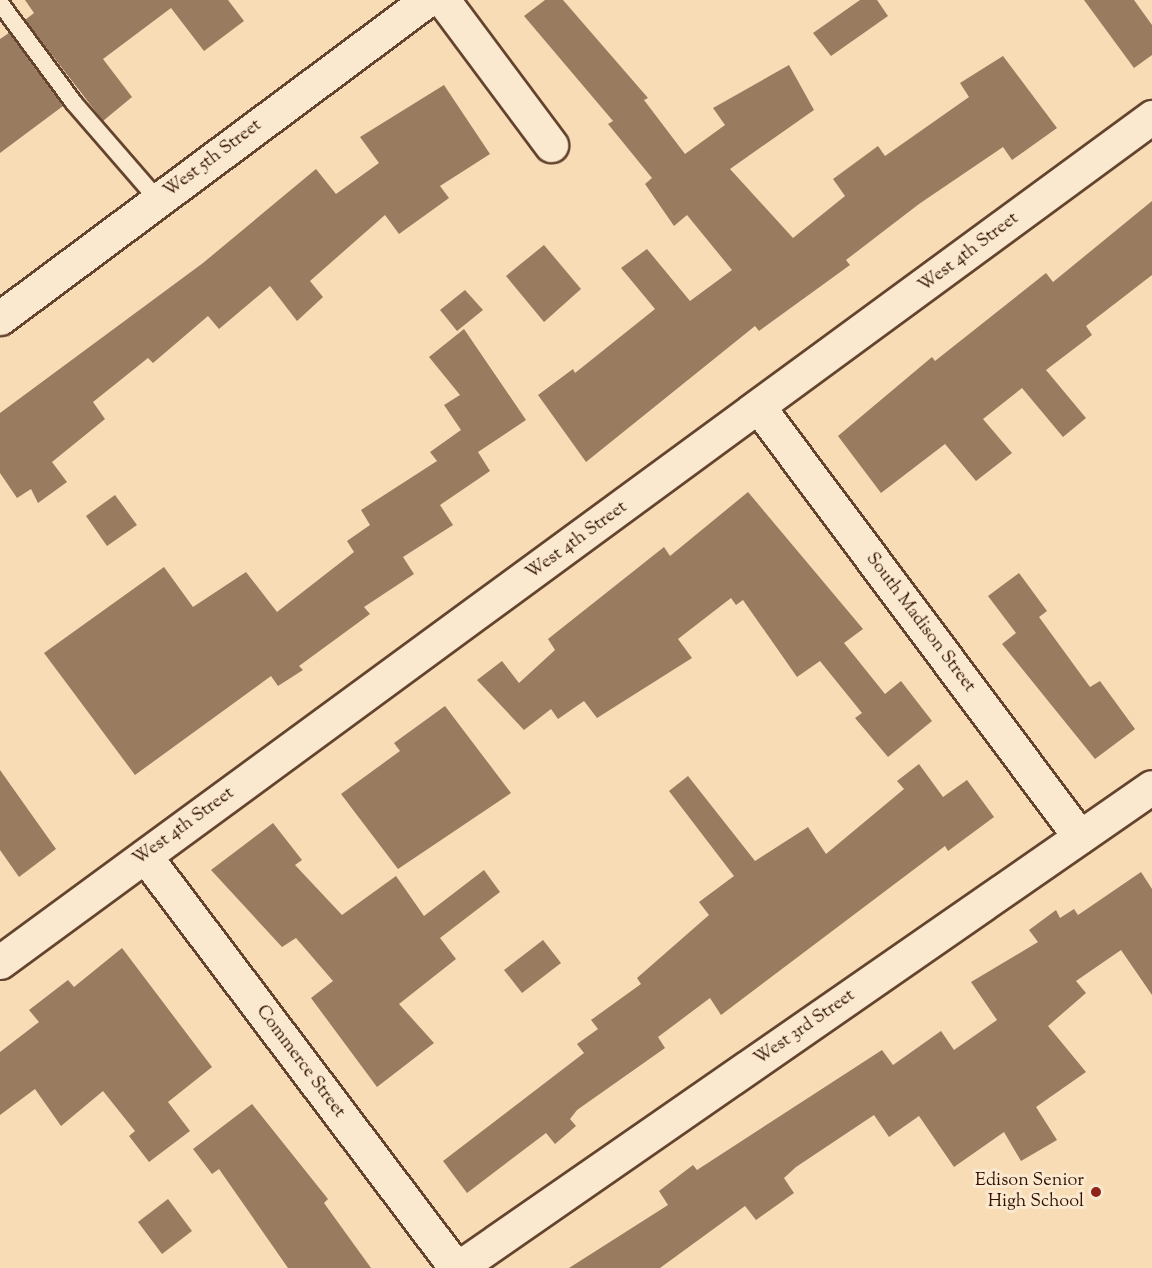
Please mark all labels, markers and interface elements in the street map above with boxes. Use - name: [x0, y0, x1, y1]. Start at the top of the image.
- street label: West 5th Street: [160, 115, 266, 203]
- street label: West 4th Street: [915, 208, 1023, 298]
- street label: West 4th Street: [522, 497, 632, 585]
- street label: South Madison Street: [860, 549, 980, 697]
- street label: West 4th Street: [129, 783, 239, 871]
- street label: West 3rd Street: [750, 985, 860, 1071]
- street label: Commerce Street: [251, 1001, 349, 1123]
- place label: Edison Senior High School: [975, 1171, 1084, 1214]
- marker: Edison Senior High School: [1089, 1185, 1103, 1199]

